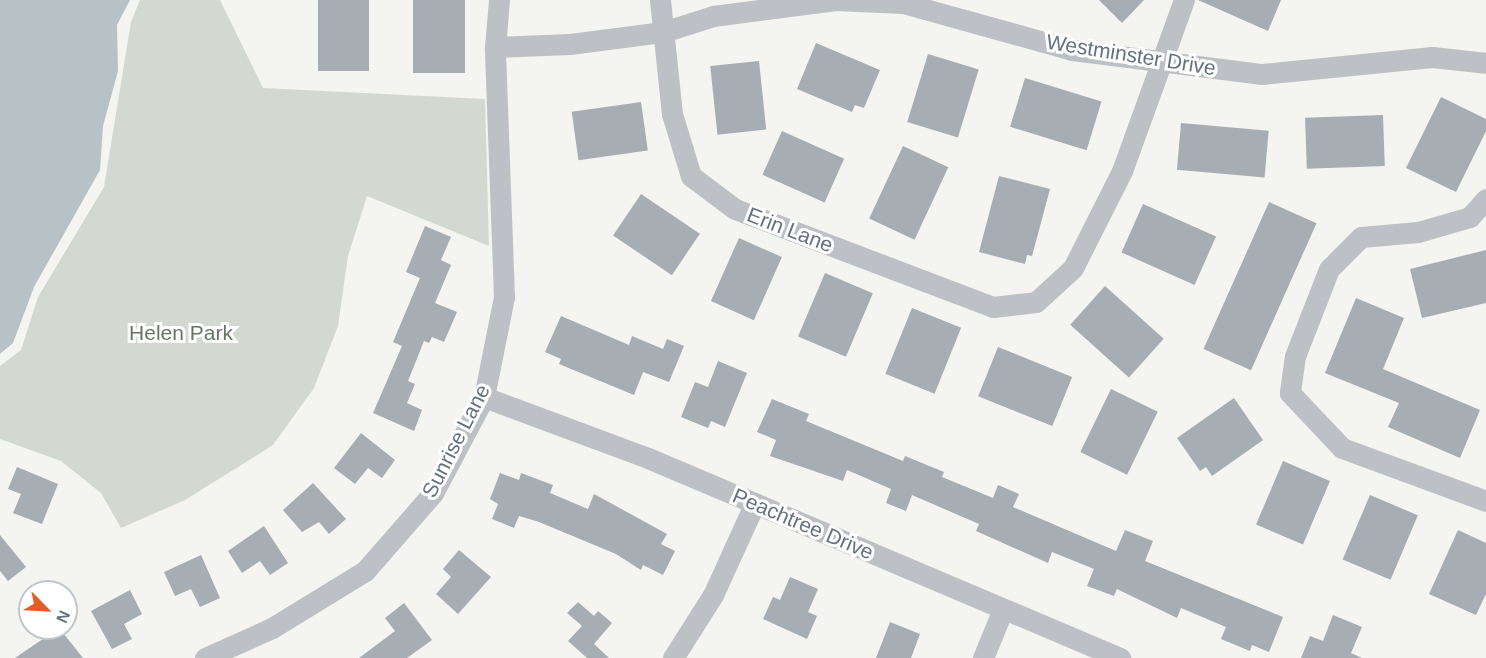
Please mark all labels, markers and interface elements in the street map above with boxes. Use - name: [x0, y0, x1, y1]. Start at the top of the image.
- street label: Westminster Drive: [1045, 29, 1217, 81]
- street label: Erin Lane: [744, 202, 836, 258]
- park label: Helen Park: [129, 320, 233, 346]
- street label: Sunrise Lane: [417, 380, 495, 502]
- street label: Peachtree Drive: [729, 483, 877, 565]
- north arrow: [18, 580, 78, 640]
- text: N: [53, 608, 73, 625]

